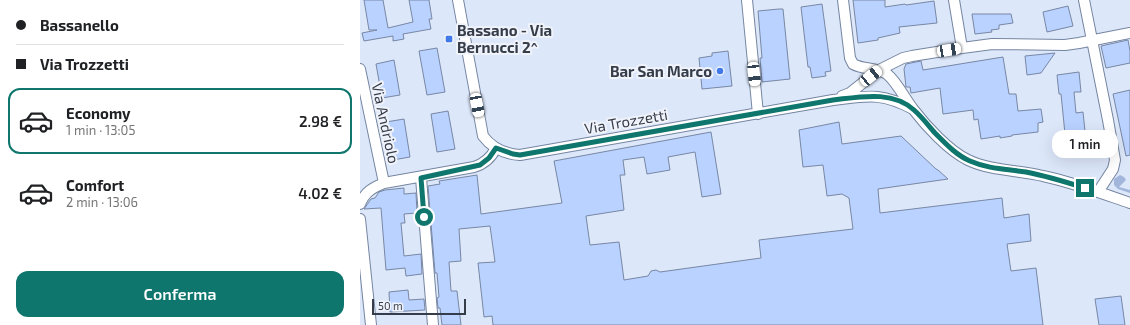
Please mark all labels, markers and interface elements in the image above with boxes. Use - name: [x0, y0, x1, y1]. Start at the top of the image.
- text: Bassanello: [40, 16, 119, 34]
- place label: Bassano - Via Bernucci 2^: [457, 21, 552, 56]
- marker: Bassano - Via Bernucci 2^: [444, 34, 454, 44]
- car: [936, 42, 962, 58]
- text: Via Trozzetti: [40, 55, 129, 73]
- car: [747, 61, 761, 87]
- place label: Bar San Marco: [610, 62, 712, 80]
- car: [858, 64, 884, 88]
- marker: Bar San Marco: [715, 66, 725, 76]
- street label: Via Andriolo: [369, 81, 403, 165]
- car: [469, 92, 485, 118]
- icon: car: [18, 103, 54, 139]
- text: Economy: [66, 104, 131, 122]
- street label: Via Trozzetti: [583, 105, 669, 137]
- text: 2.98 €: [299, 112, 342, 130]
- text: 1 min · 13:05: [66, 122, 135, 138]
- callout: 1 min: [1052, 130, 1118, 158]
- text: 1 min: [1070, 136, 1100, 152]
- icon: car: [18, 175, 54, 211]
- text: Comfort: [66, 176, 124, 194]
- route end: [1076, 179, 1094, 197]
- text: 4.02 €: [298, 184, 342, 202]
- text: 2 min · 13:06: [66, 194, 138, 210]
- route start: [415, 208, 433, 226]
- button: Conferma: [16, 271, 344, 317]
- scale bar: [372, 297, 466, 316]
- text: 50 m: [378, 299, 403, 312]

